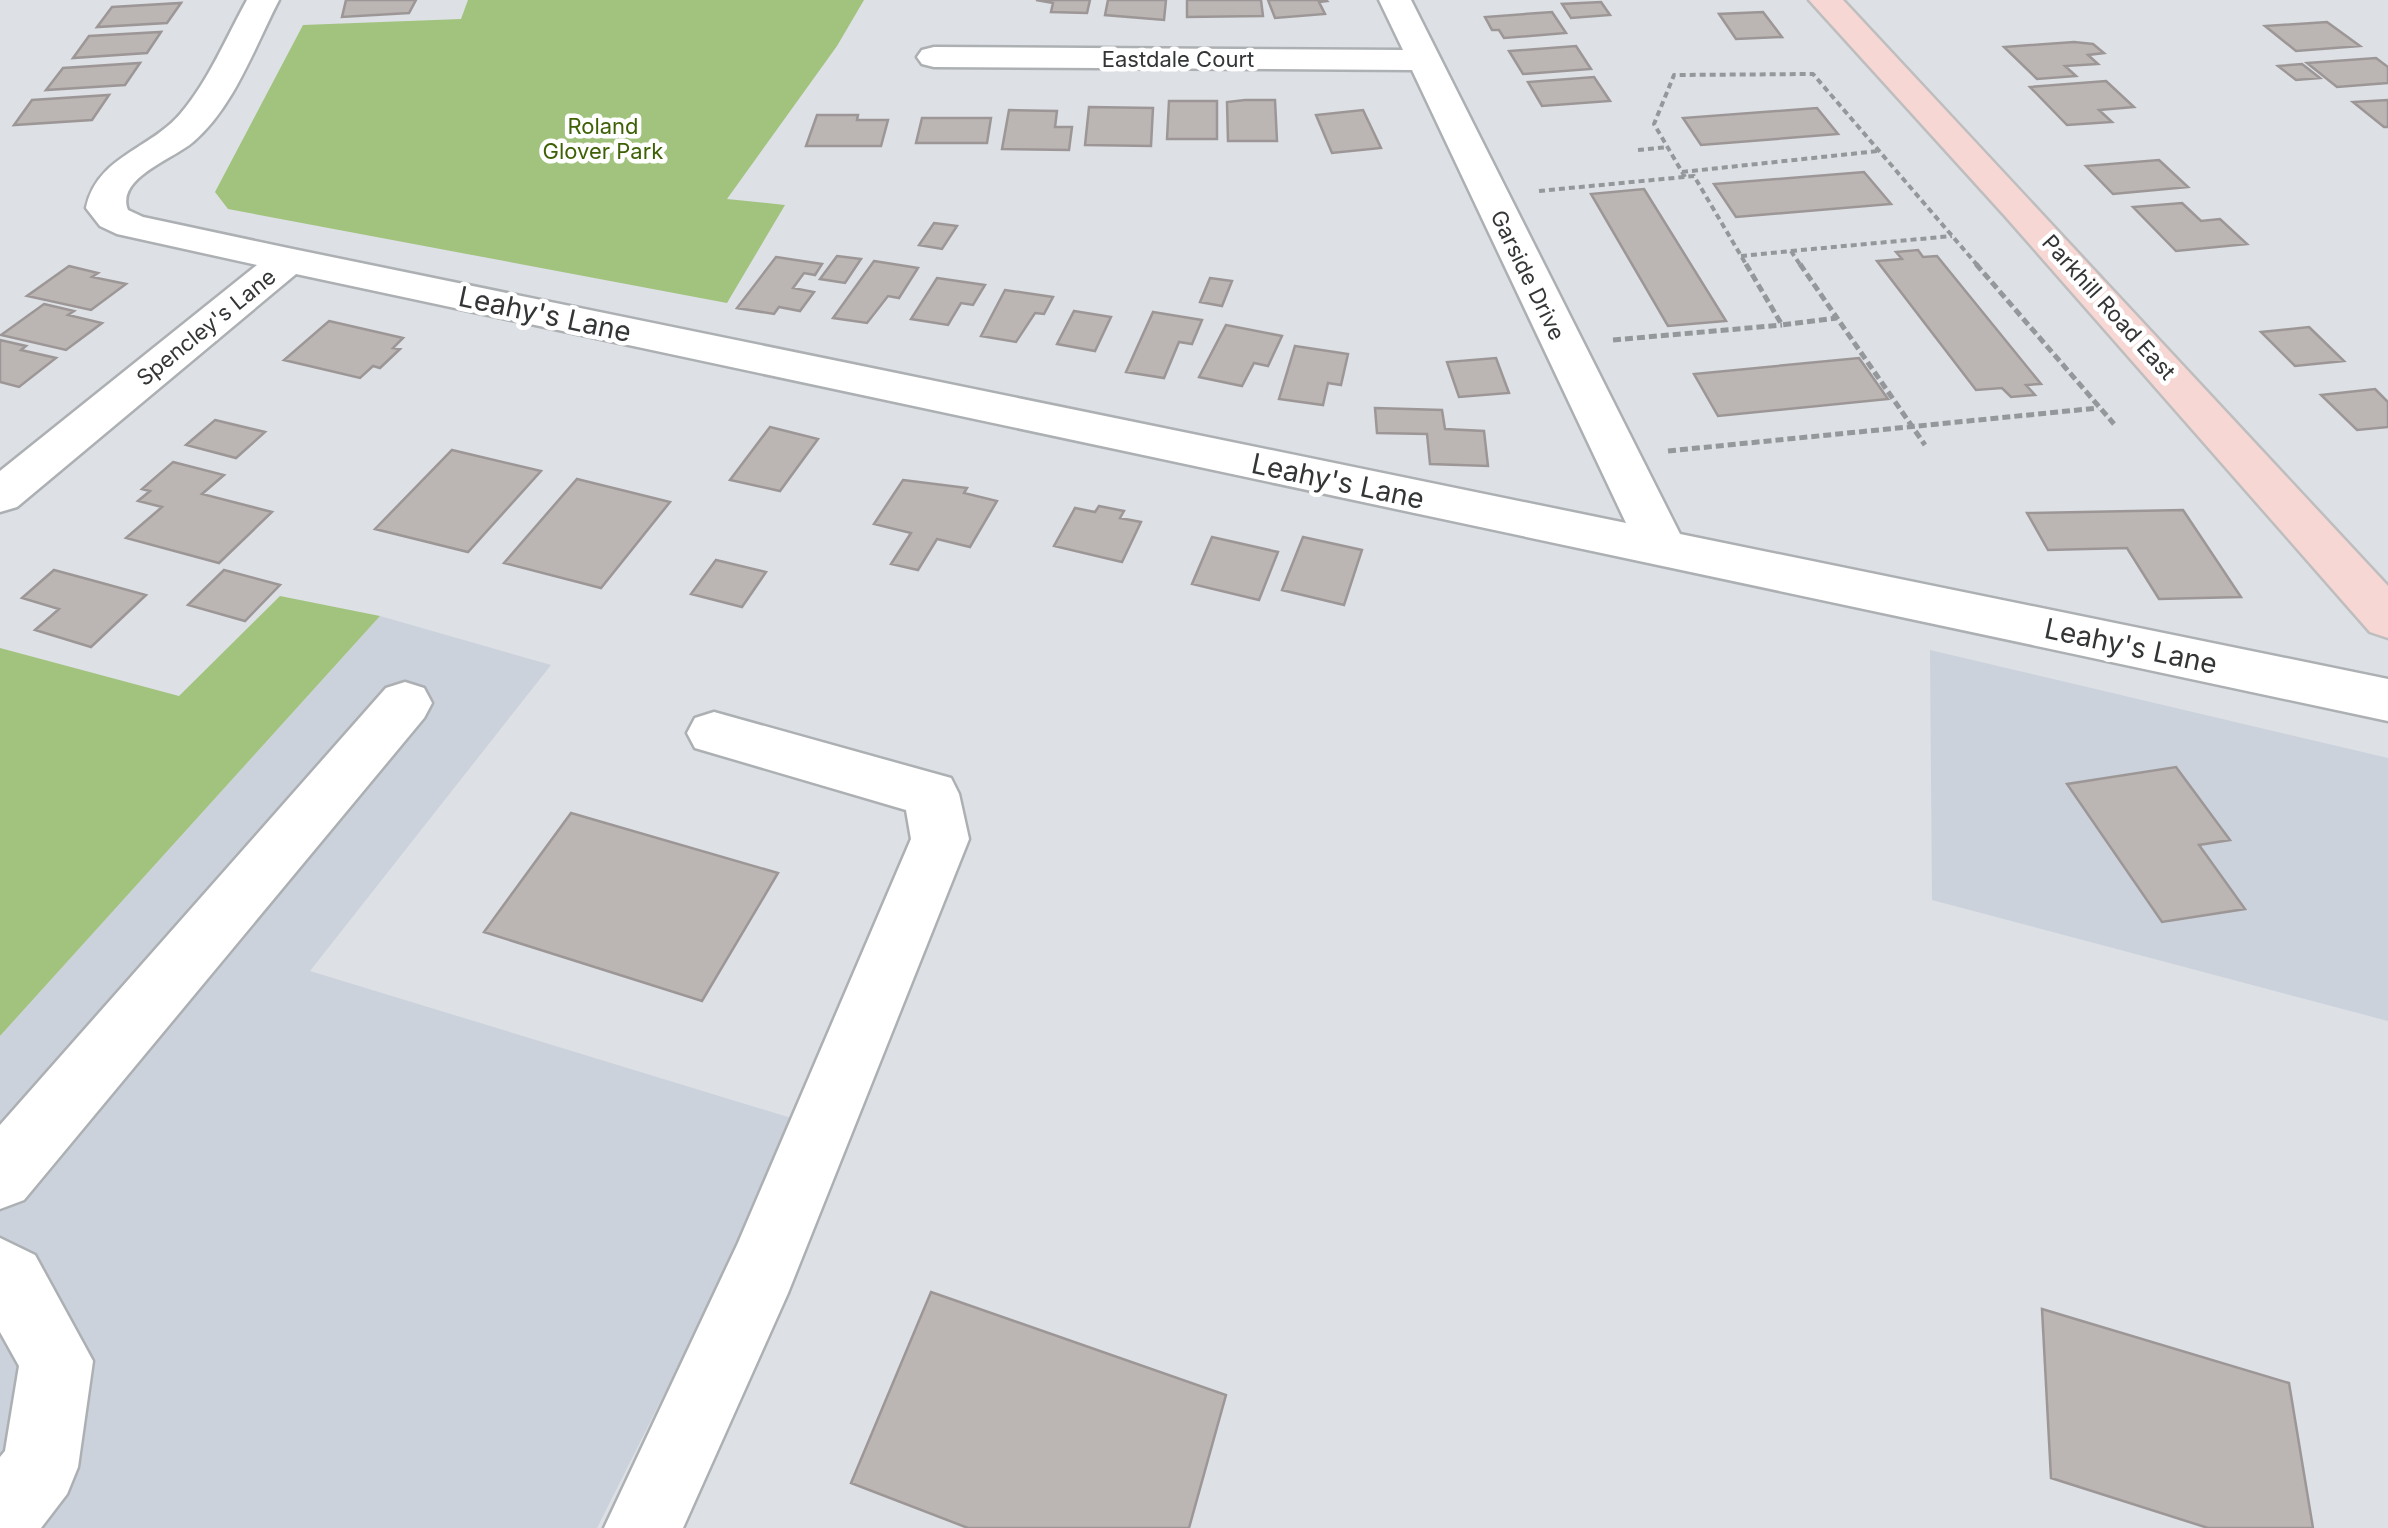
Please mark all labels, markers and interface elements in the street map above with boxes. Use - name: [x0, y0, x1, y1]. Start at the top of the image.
- street label: Eastdale Court: [1102, 46, 1254, 72]
- park label: Roland Glover Park: [543, 113, 663, 164]
- street label: Garside Drive: [1485, 206, 1571, 344]
- street label: Parkhill Road East: [2037, 229, 2181, 385]
- street label: Spencley's Lane: [131, 263, 281, 391]
- street label: Leahy's Lane: [456, 279, 634, 349]
- street label: Leahy's Lane: [1249, 446, 1427, 516]
- street label: Leahy's Lane: [2042, 611, 2220, 681]

